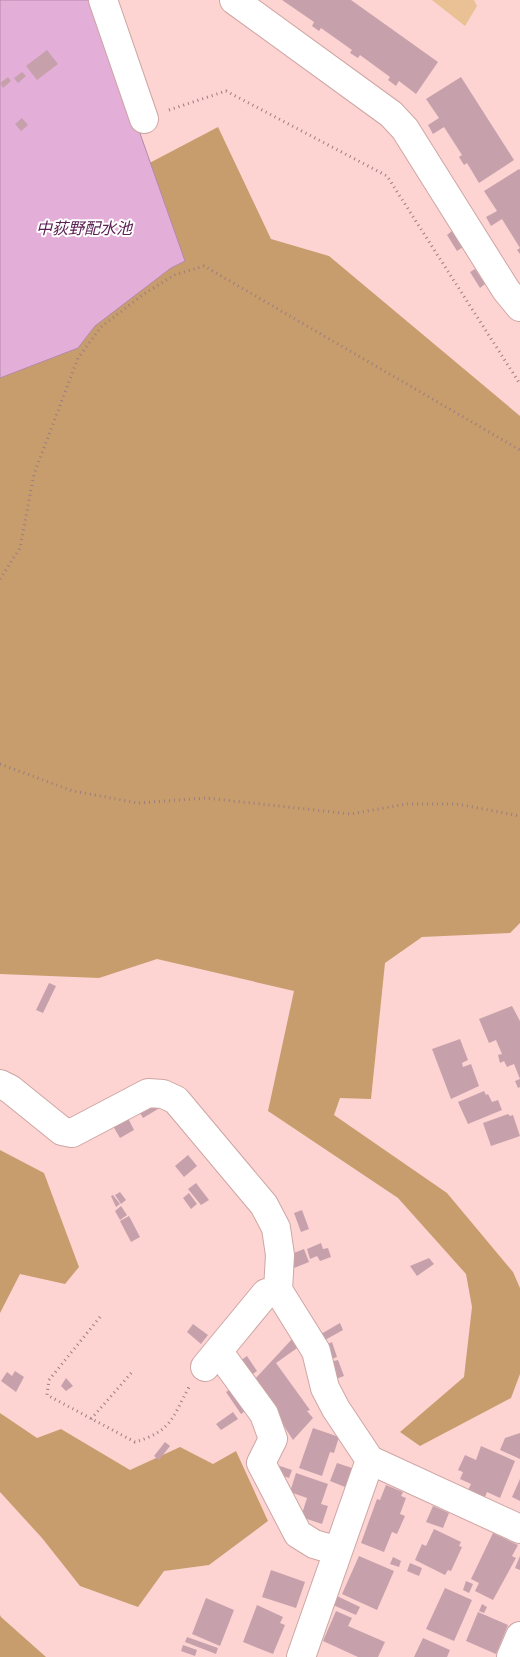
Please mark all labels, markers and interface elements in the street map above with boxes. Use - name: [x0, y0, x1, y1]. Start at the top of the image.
- water label: 中荻野配水池: [36, 219, 134, 238]

